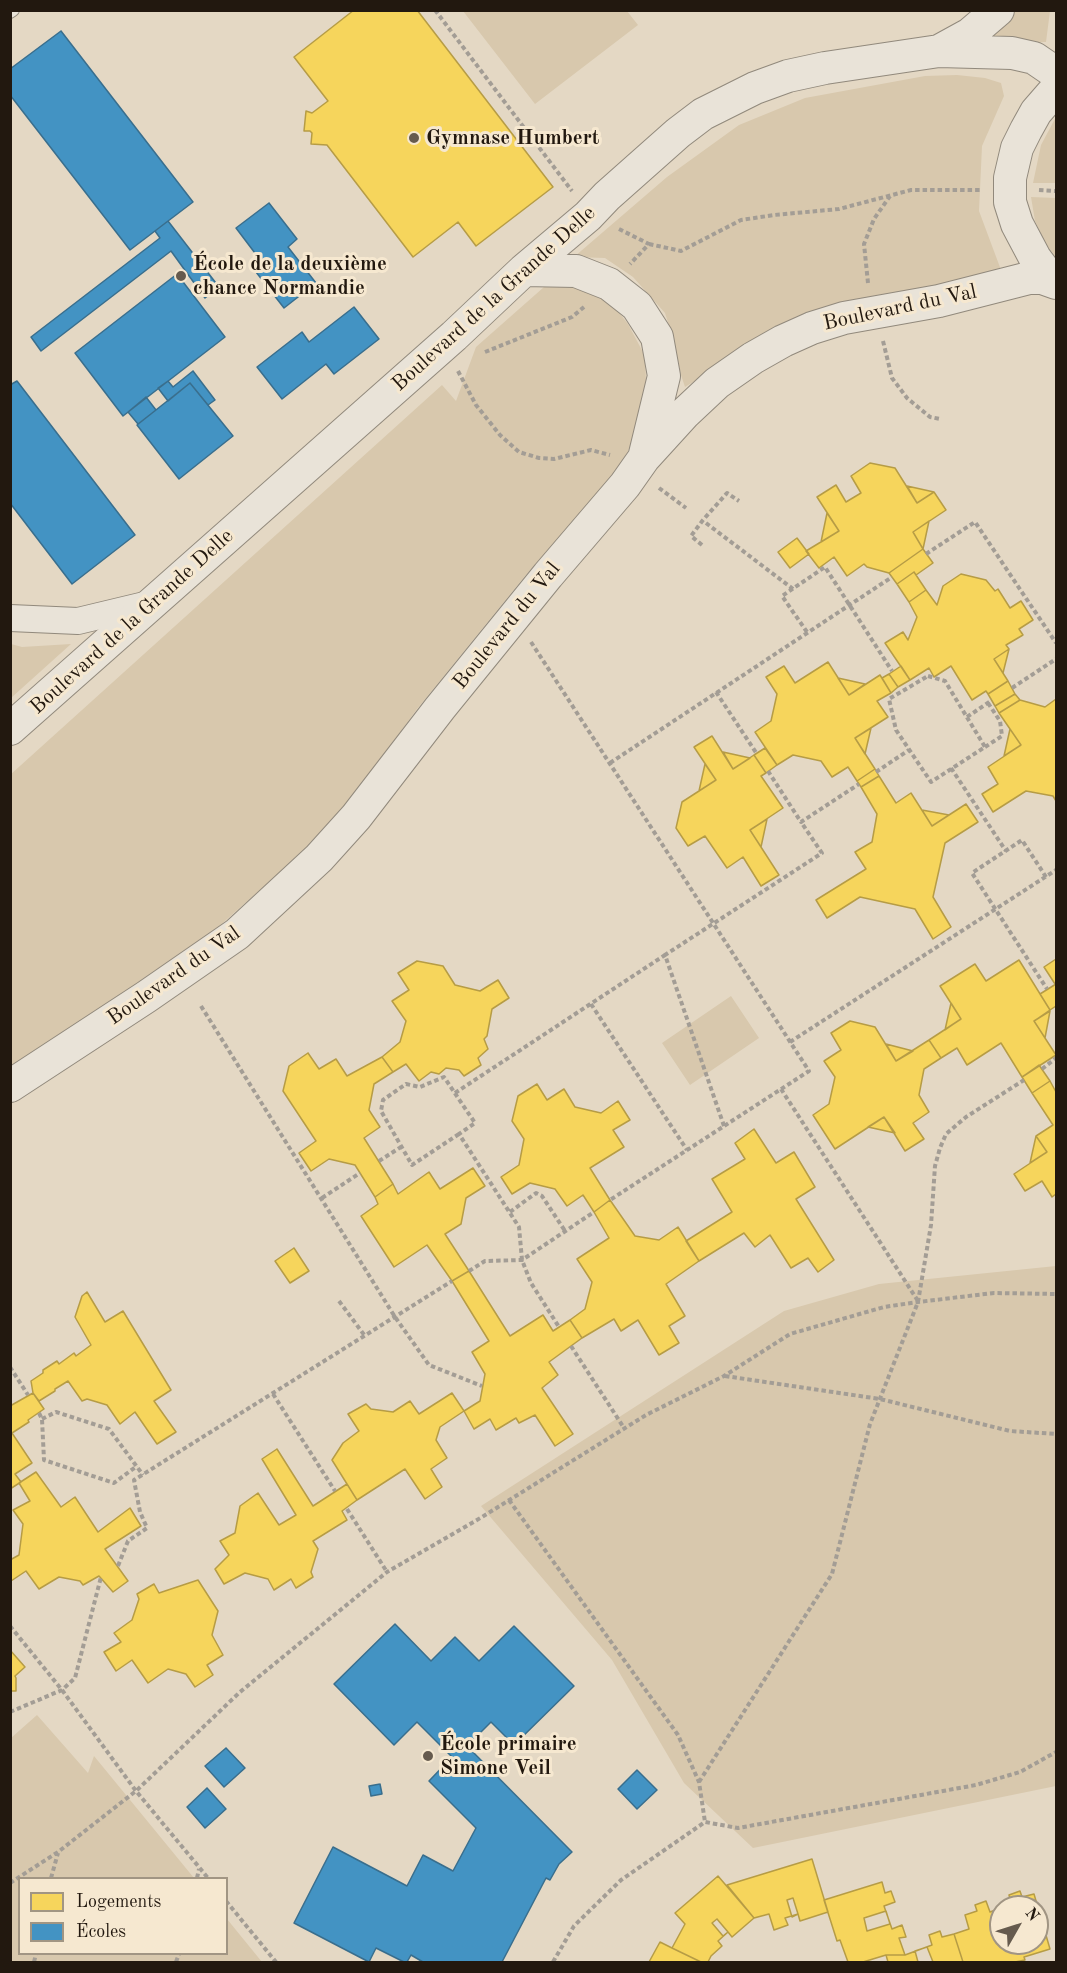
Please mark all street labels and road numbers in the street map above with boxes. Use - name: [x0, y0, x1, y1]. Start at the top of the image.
- street label: Boulevard de la Grande Delle: [387, 201, 601, 397]
- street label: Boulevard du Val: [821, 279, 979, 337]
- street label: Boulevard de la Grande Delle: [25, 524, 239, 720]
- street label: Boulevard du Val: [448, 557, 566, 695]
- street label: Boulevard du Val: [103, 921, 245, 1031]

